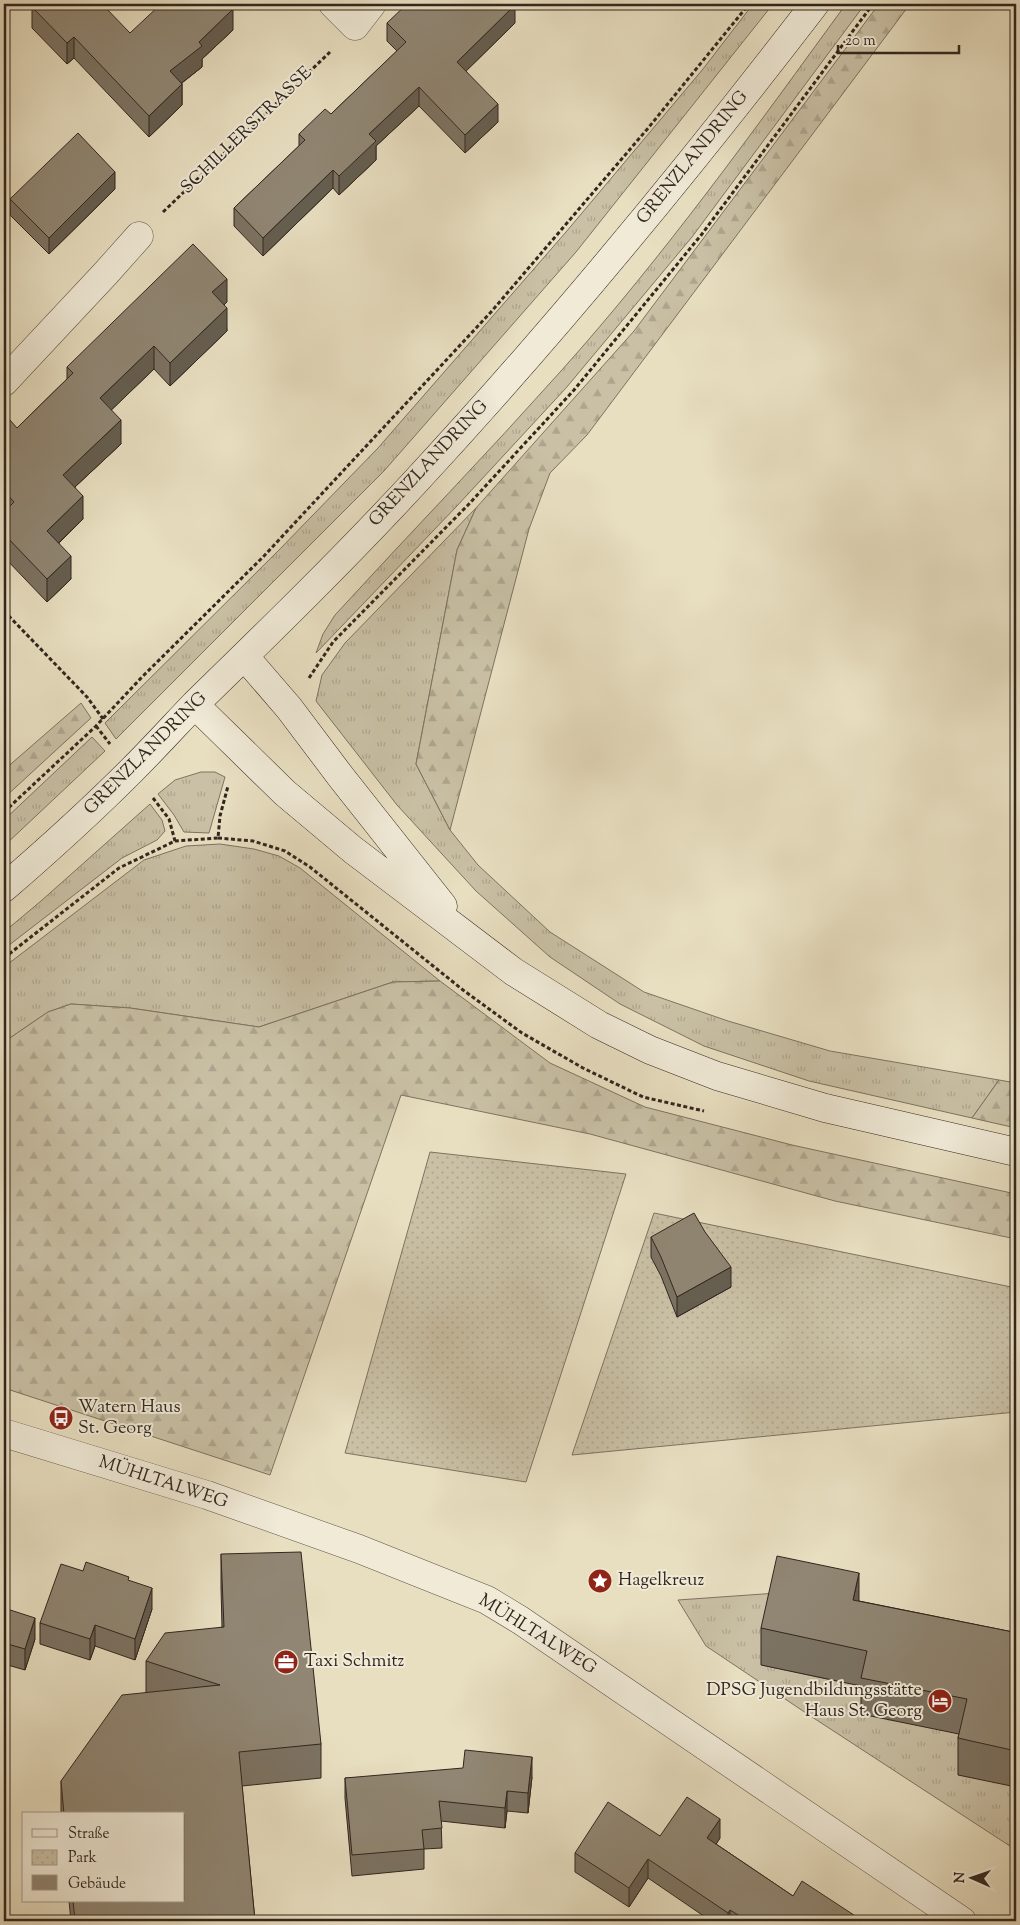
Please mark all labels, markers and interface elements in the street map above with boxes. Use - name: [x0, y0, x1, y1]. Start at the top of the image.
- scale bar: [838, 22, 959, 54]
- text: 20 m: [845, 31, 876, 52]
- street label: SCHILLERSTRASSE: [176, 61, 319, 201]
- street label: GRENZLANDRING: [631, 85, 755, 230]
- street label: GRENZLANDRING: [363, 395, 495, 533]
- street label: GRENZLANDRING: [78, 686, 214, 822]
- place label: Watern Haus St. Georg: [78, 1395, 181, 1442]
- bus stop icon: Watern Haus St. Georg: [48, 1405, 74, 1431]
- street label: MÜHLTALWEG: [95, 1450, 231, 1516]
- place icon: Hagelkreuz: [587, 1568, 613, 1594]
- place label: Hagelkreuz: [618, 1568, 704, 1594]
- street label: MÜHLTALWEG: [473, 1588, 601, 1682]
- office icon: Taxi Schmitz: [273, 1649, 299, 1675]
- place label: Taxi Schmitz: [304, 1649, 405, 1675]
- place label: DPSG Jugendbildungsstätte Haus St. Georg: [706, 1678, 922, 1725]
- hotel icon: DPSG Jugendbildungsstätte Haus St. Georg: [927, 1688, 953, 1714]
- legend: [22, 1812, 185, 1902]
- text: Straße: [68, 1824, 110, 1845]
- text: Park: [68, 1848, 97, 1869]
- north arrow: [948, 1852, 998, 1902]
- text: N: [951, 1872, 971, 1884]
- text: Gebäude: [68, 1874, 126, 1895]

